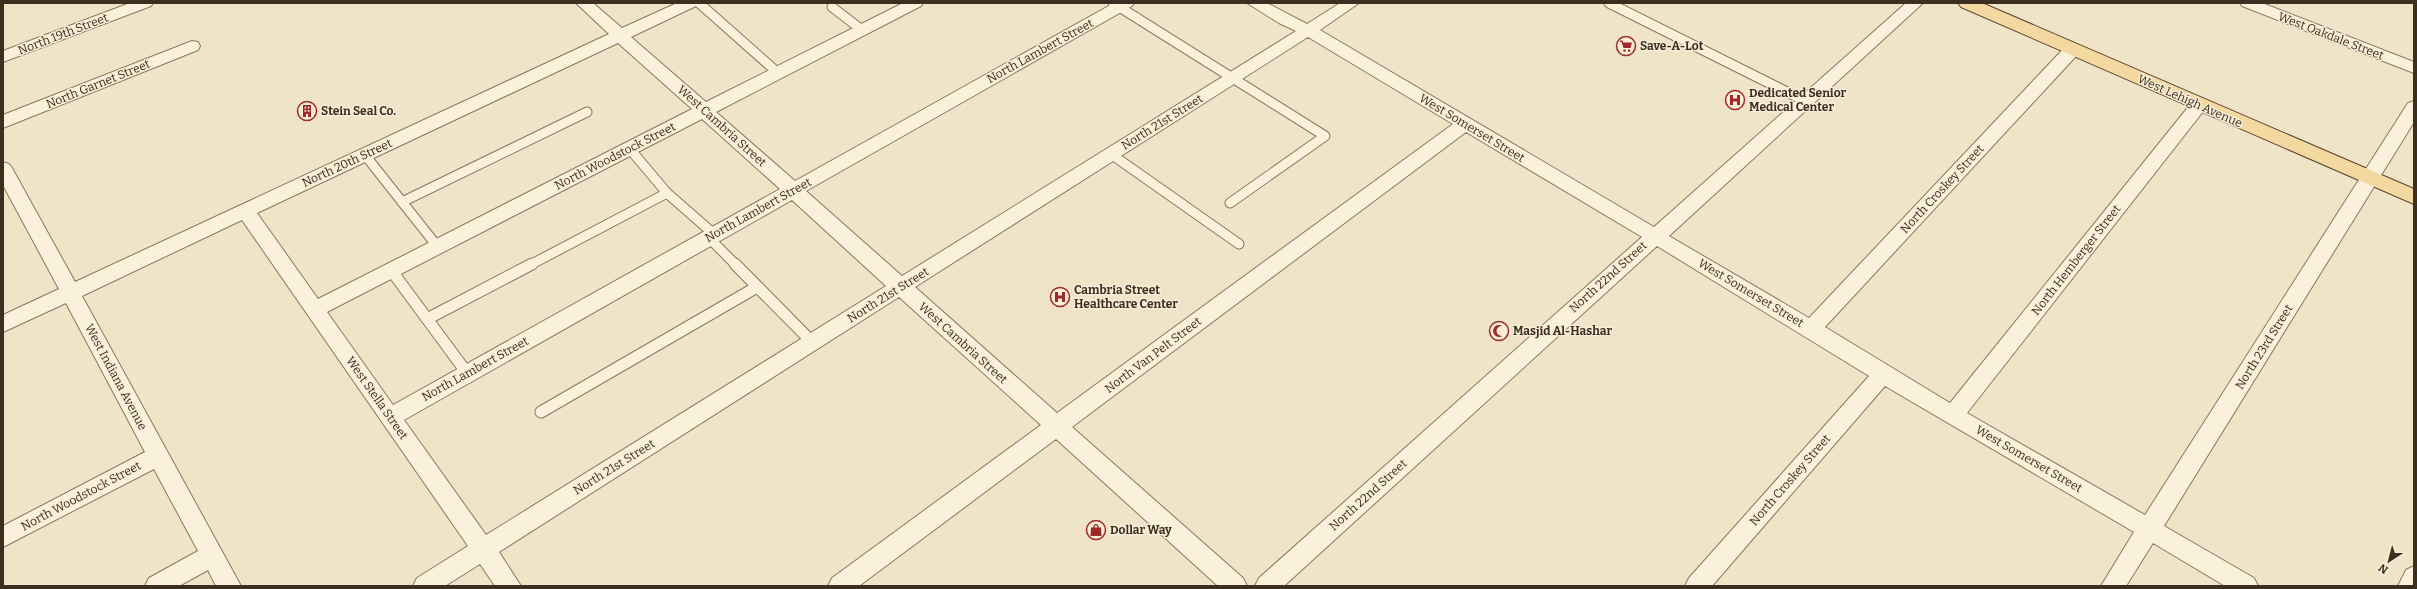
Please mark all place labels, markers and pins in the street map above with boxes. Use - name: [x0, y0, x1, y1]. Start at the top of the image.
- supermarket icon: Save-A-Lot: [1615, 35, 1637, 57]
- place label: Save-A-Lot: [1640, 39, 1704, 53]
- place label: Dedicated Senior Medical Center: [1749, 86, 1847, 114]
- hospital icon: Dedicated Senior Medical Center: [1724, 89, 1746, 111]
- building icon: Stein Seal Co.: [296, 100, 318, 122]
- place label: Stein Seal Co.: [321, 104, 396, 118]
- place label: Cambria Street Healthcare Center: [1074, 283, 1178, 311]
- hospital icon: Cambria Street Healthcare Center: [1049, 286, 1071, 308]
- mosque icon: Masjid Al-Hashar: [1488, 320, 1510, 342]
- place label: Masjid Al-Hashar: [1513, 324, 1612, 339]
- shop icon: Dollar Way: [1085, 519, 1107, 541]
- place label: Dollar Way: [1110, 523, 1172, 537]

